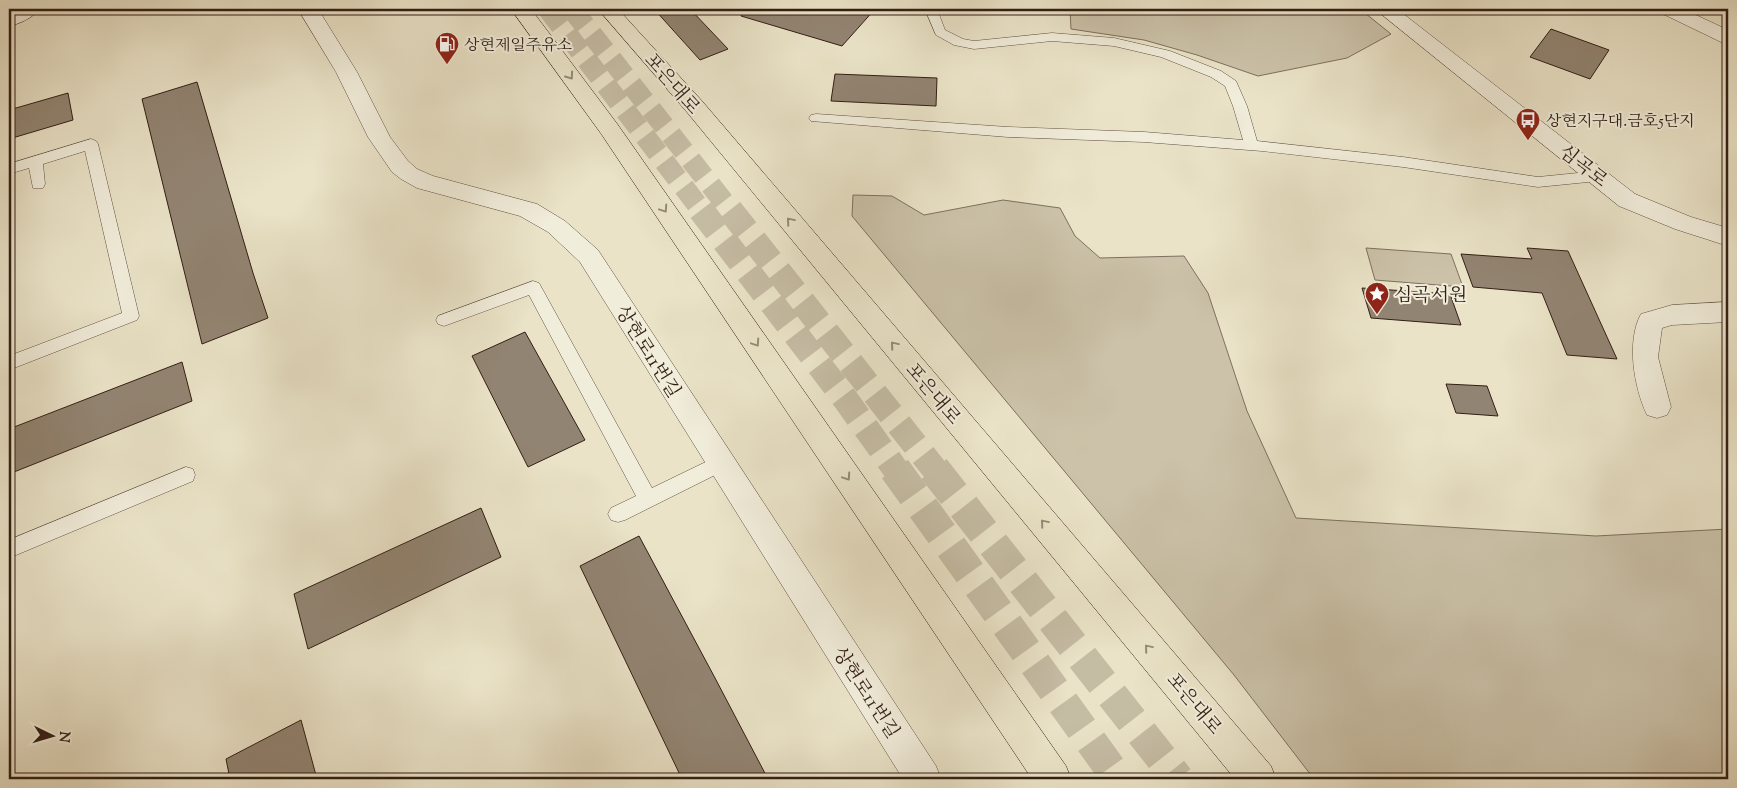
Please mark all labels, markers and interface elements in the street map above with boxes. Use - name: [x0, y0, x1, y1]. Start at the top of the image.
- fuel station icon: 상현제일주유소: [434, 31, 460, 65]
- place label: 상현제일주유소: [464, 35, 572, 58]
- street label: 포은대로: [637, 48, 705, 121]
- one-way arrow: [565, 70, 573, 79]
- bus stop icon: 상현지구대.금호5단지: [1515, 107, 1541, 141]
- place label: 상현지구대.금호5단지: [1546, 111, 1695, 134]
- street label: 심곡로: [1552, 139, 1612, 195]
- one-way arrow: [658, 203, 667, 213]
- one-way arrow: [787, 218, 796, 227]
- place icon: 심곡서원: [1364, 281, 1390, 315]
- place label: 심곡서원: [1394, 283, 1467, 310]
- street label: 상현로11번길: [608, 301, 686, 404]
- one-way arrow: [750, 337, 759, 347]
- one-way arrow: [891, 342, 900, 351]
- street label: 포은대로: [898, 358, 966, 431]
- one-way arrow: [841, 472, 850, 481]
- one-way arrow: [1040, 520, 1049, 529]
- street label: 상현로11번길: [825, 642, 905, 745]
- one-way arrow: [1146, 645, 1154, 654]
- street label: 포은대로: [1159, 668, 1227, 741]
- north arrow: [28, 710, 78, 760]
- text: N: [53, 731, 73, 743]

